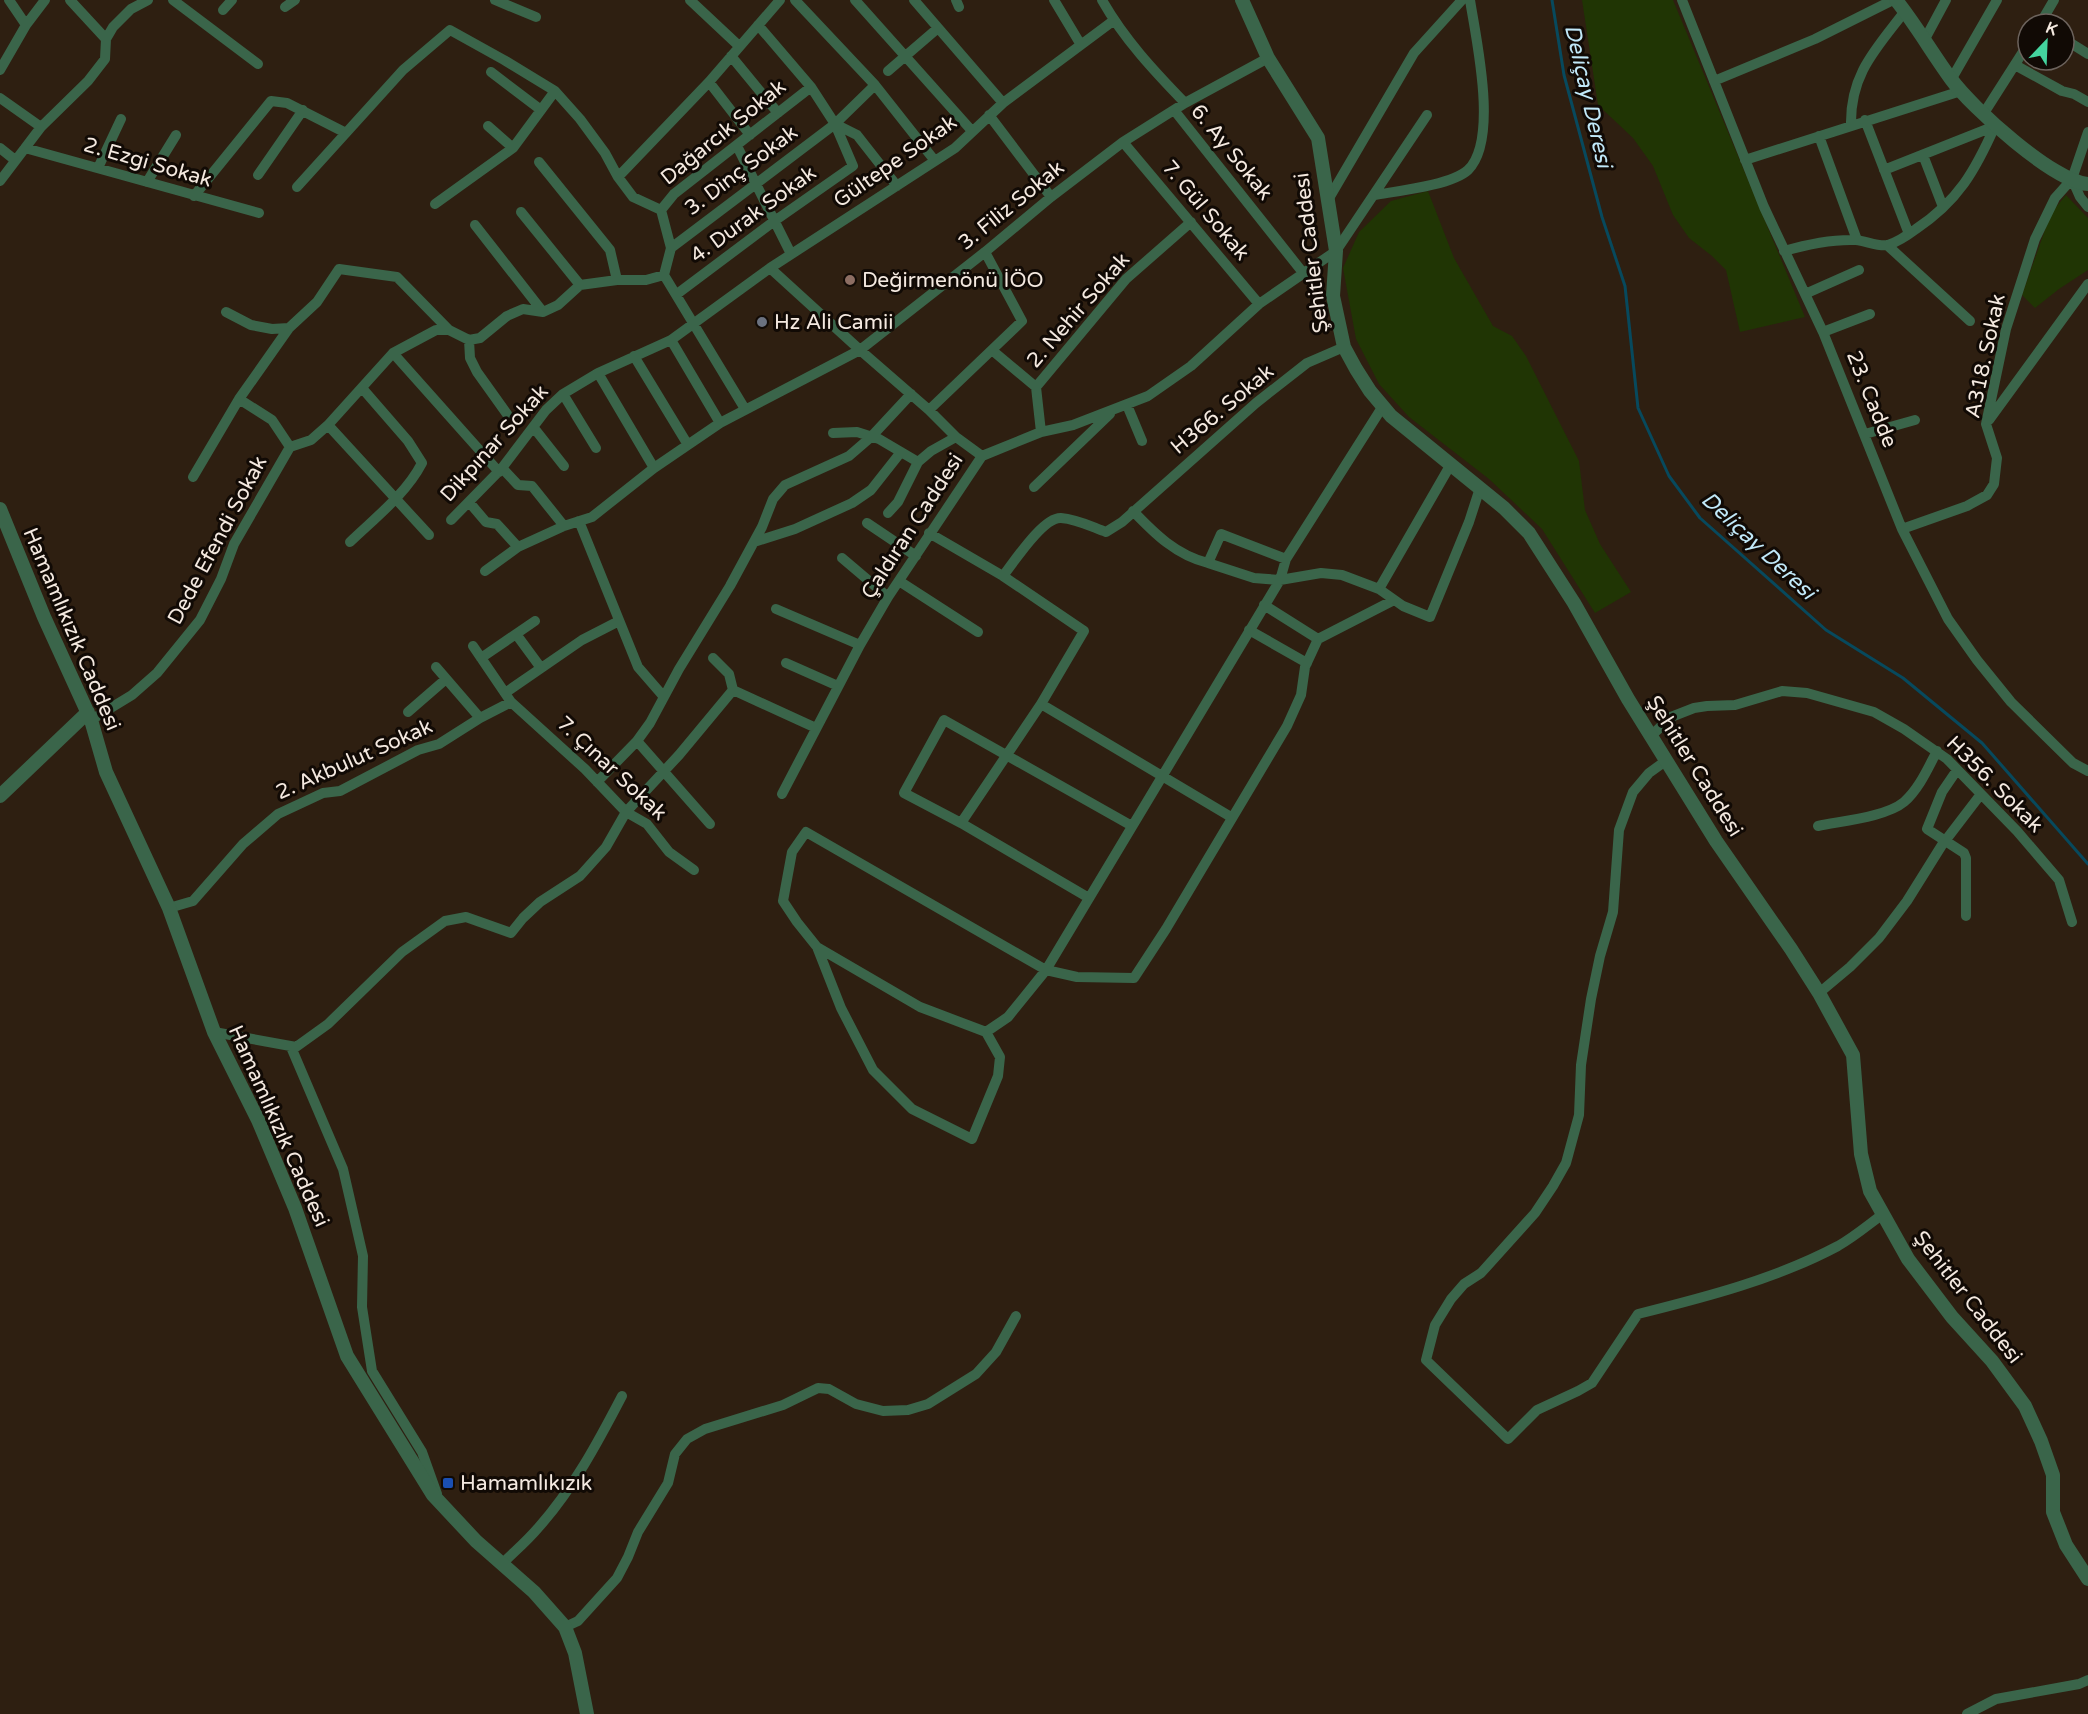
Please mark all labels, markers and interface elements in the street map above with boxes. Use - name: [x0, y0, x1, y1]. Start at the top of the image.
- north arrow: [2016, 12, 2076, 72]
- text: K: [2043, 18, 2061, 41]
- water label: Deliçay Deresi: [1559, 22, 1618, 173]
- street label: Dağarcık Sokak: [656, 74, 791, 190]
- street label: 6. Ay Sokak: [1185, 99, 1278, 205]
- street label: Gültepe Sokak: [829, 110, 962, 213]
- street label: 3. Dinç Sokak: [680, 120, 803, 221]
- street label: 2. Ezgi Sokak: [81, 132, 215, 193]
- street label: 3. Filiz Sokak: [954, 155, 1069, 256]
- street label: 7. Gül Sokak: [1157, 155, 1255, 265]
- street label: 4. Durak Sokak: [685, 160, 821, 268]
- street label: Şehitler Caddesi: [1289, 171, 1334, 335]
- street label: 2. Nehir Sokak: [1022, 248, 1135, 373]
- place label: Değirmenönü İÖO: [862, 268, 1044, 293]
- marker: Değirmenönü İÖO: [843, 273, 857, 287]
- street label: A318. Sokak: [1960, 292, 2011, 420]
- place label: Hz Ali Camii: [774, 310, 893, 335]
- marker: Hz Ali Camii: [755, 315, 769, 329]
- street label: 23. Cadde: [1841, 347, 1902, 451]
- street label: H366. Sokak: [1166, 359, 1279, 460]
- street label: Dikpınar Sokak: [435, 380, 554, 507]
- street label: Çaldıran Caddesi: [856, 449, 969, 604]
- street label: Dede Efendi Sokak: [162, 452, 272, 629]
- water label: Deliçay Deresi: [1696, 486, 1822, 607]
- street label: Hamamlıkızık Caddesi: [17, 524, 126, 734]
- street label: Şehitler Caddesi: [1641, 691, 1748, 841]
- street label: 7. Çınar Sokak: [552, 711, 672, 826]
- street label: 2. Akbulut Sokak: [272, 714, 436, 805]
- street label: H356. Sokak: [1941, 731, 2048, 838]
- street label: Hamamlıkızık Caddesi: [223, 1022, 334, 1231]
- street label: Şehitler Caddesi: [1908, 1226, 2027, 1369]
- place label: Hamamlıkızık: [460, 1471, 592, 1496]
- marker: Hamamlıkızık: [441, 1476, 455, 1490]

